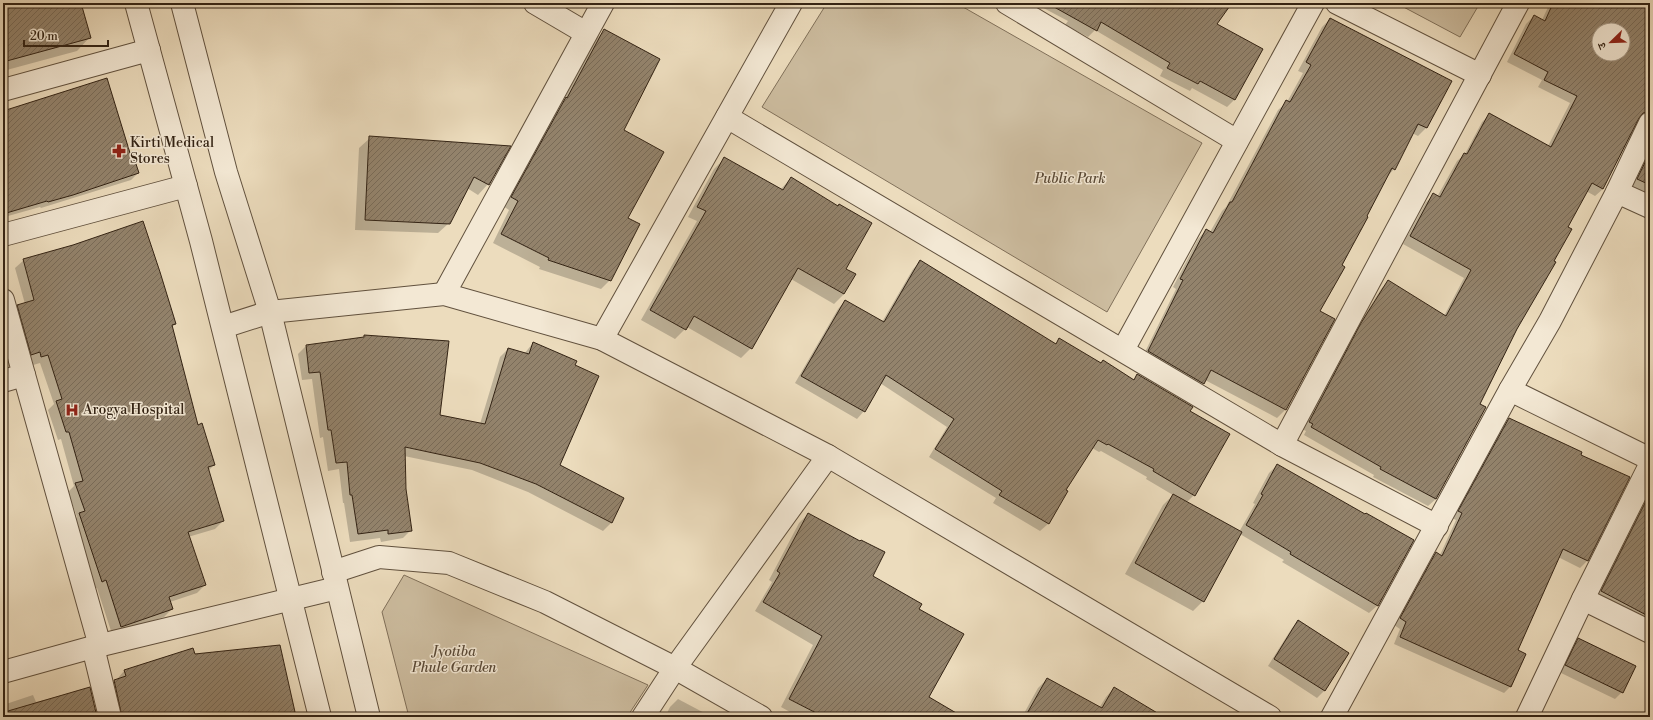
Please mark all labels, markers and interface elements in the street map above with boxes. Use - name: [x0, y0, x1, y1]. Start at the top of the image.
- scale bar: [24, 22, 108, 48]
- north arrow: [1591, 22, 1631, 62]
- text: 20 m: [30, 29, 58, 44]
- text: उ: [1595, 39, 1611, 52]
- place label: Kirti Medical Stores: [130, 134, 214, 168]
- pharmacy icon: Kirti Medical Stores: [111, 143, 127, 159]
- park label: Public Park: [1033, 170, 1106, 188]
- place label: Arogya Hospital: [82, 401, 185, 419]
- hospital icon: Arogya Hospital: [64, 402, 80, 418]
- park label: Jyotiba Phule Garden: [411, 643, 497, 677]

